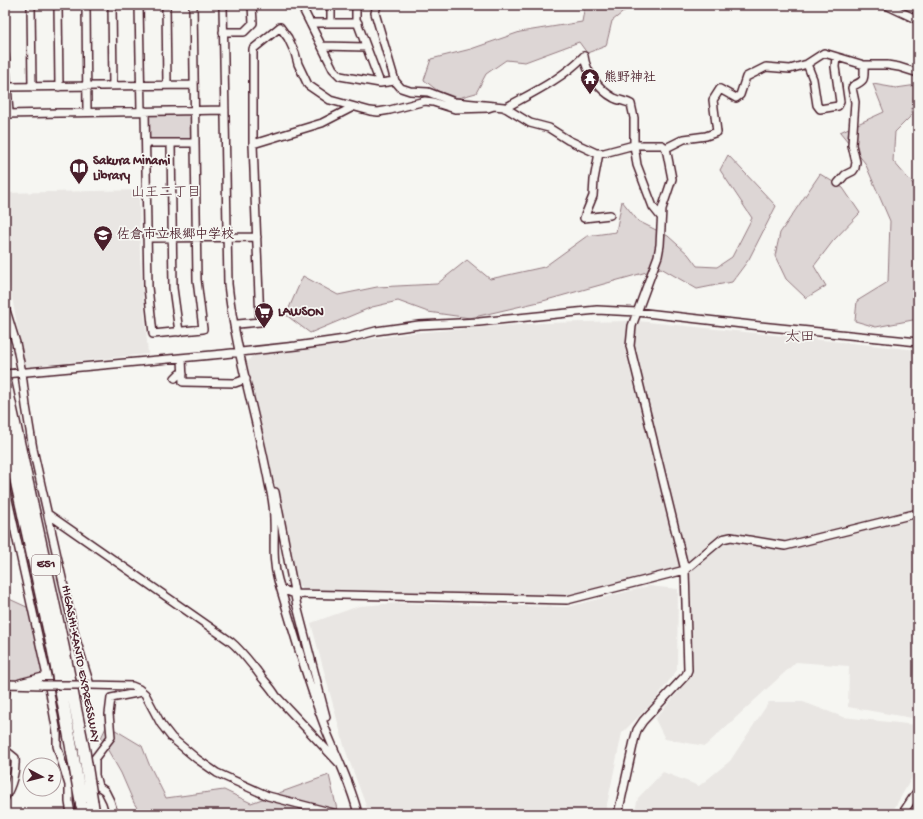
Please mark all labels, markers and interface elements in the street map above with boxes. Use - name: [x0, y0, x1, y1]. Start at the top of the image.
- temple icon: 熊野神社: [579, 67, 601, 95]
- place label: 熊野神社: [604, 70, 656, 86]
- place label: Sakura Minami Library: [93, 154, 171, 184]
- library icon: Sakura Minami Library: [68, 157, 90, 185]
- district label: 山王二丁目: [131, 185, 201, 202]
- school or university icon: 佐倉市立根郷中学校: [92, 224, 114, 252]
- place label: 佐倉市立根郷中学校: [117, 227, 234, 243]
- supermarket icon: LAWSON: [253, 301, 275, 329]
- place label: LAWSON: [278, 305, 324, 320]
- district label: 太田: [785, 329, 815, 347]
- road number: E51: [32, 555, 60, 575]
- street label: HIGASHI-KANTO EXPRESSWAY: [57, 584, 103, 744]
- north arrow: [22, 757, 62, 797]
- text: N: [44, 774, 56, 782]

